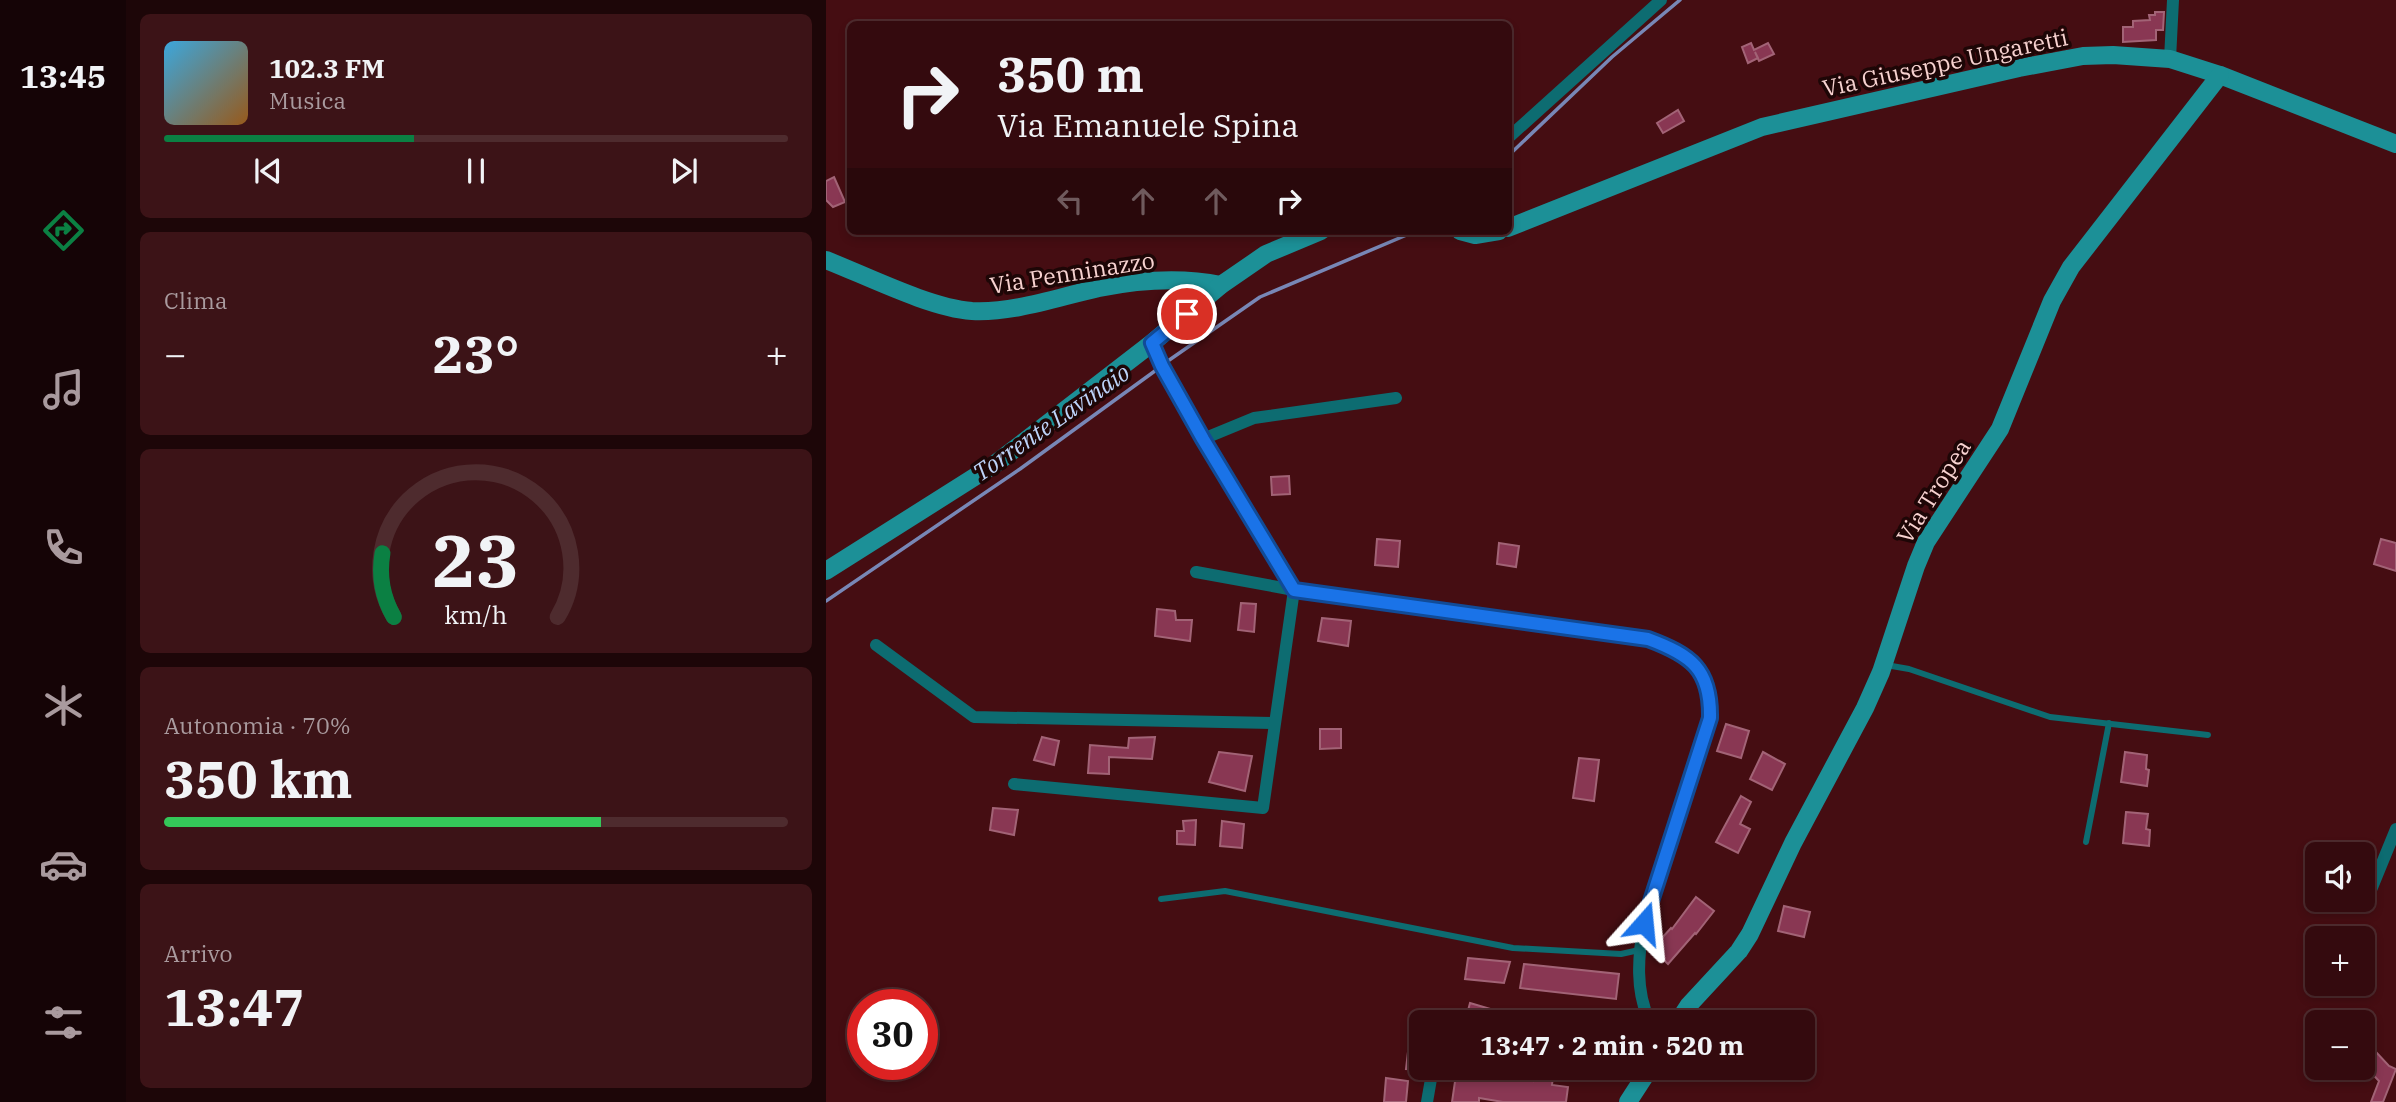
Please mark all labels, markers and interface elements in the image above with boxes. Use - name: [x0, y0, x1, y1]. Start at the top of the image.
- street label: Via Giuseppe Ungaretti: [1820, 21, 2070, 103]
- text: 350 m: [997, 42, 1144, 105]
- icon: right: [882, 49, 973, 140]
- text: 102.3 FM: [269, 51, 385, 85]
- text: 13:45: [20, 55, 106, 97]
- text: Musica: [269, 85, 346, 115]
- text: Via Emanuele Spina: [997, 104, 1299, 146]
- icon: previous: [249, 152, 287, 190]
- icon: pause: [457, 152, 495, 190]
- icon: next: [665, 152, 703, 190]
- icon: left: [1051, 182, 1089, 220]
- icon: ahead: [1124, 182, 1162, 220]
- icon: ahead: [1197, 182, 1235, 220]
- icon: right: [1270, 182, 1308, 220]
- icon: directions: [39, 206, 88, 255]
- street label: Via Penninazzo: [988, 244, 1156, 300]
- pin: [1157, 284, 1217, 344]
- text: Clima: [164, 285, 228, 315]
- icon: arrive: [1168, 295, 1206, 333]
- text: 23°: [433, 320, 519, 387]
- text: −: [164, 329, 187, 378]
- text: +: [765, 329, 788, 378]
- water label: Torrente Lavinaio: [966, 356, 1136, 488]
- icon: music: [39, 365, 88, 414]
- street label: Via Tropea: [1889, 433, 1977, 549]
- text: 23: [432, 512, 520, 607]
- icon: phone: [39, 523, 88, 572]
- text: km/h: [444, 598, 508, 631]
- icon: climate: [39, 681, 88, 730]
- text: Autonomia · 70%: [164, 710, 351, 740]
- text: 350 km: [164, 745, 353, 812]
- icon: car: [39, 840, 88, 889]
- map controls: [2305, 842, 2375, 1080]
- button: sound: [2305, 842, 2375, 912]
- position arrow: [1607, 886, 1681, 960]
- button: +: [2305, 926, 2375, 996]
- text: Arrivo: [164, 938, 232, 968]
- text: 13:47: [164, 973, 305, 1040]
- speed limit sign: 30: [847, 989, 938, 1080]
- icon: filters: [39, 998, 88, 1047]
- button: −: [2305, 1010, 2375, 1080]
- text: 13:47 · 2 min · 520 m: [1480, 1028, 1744, 1062]

